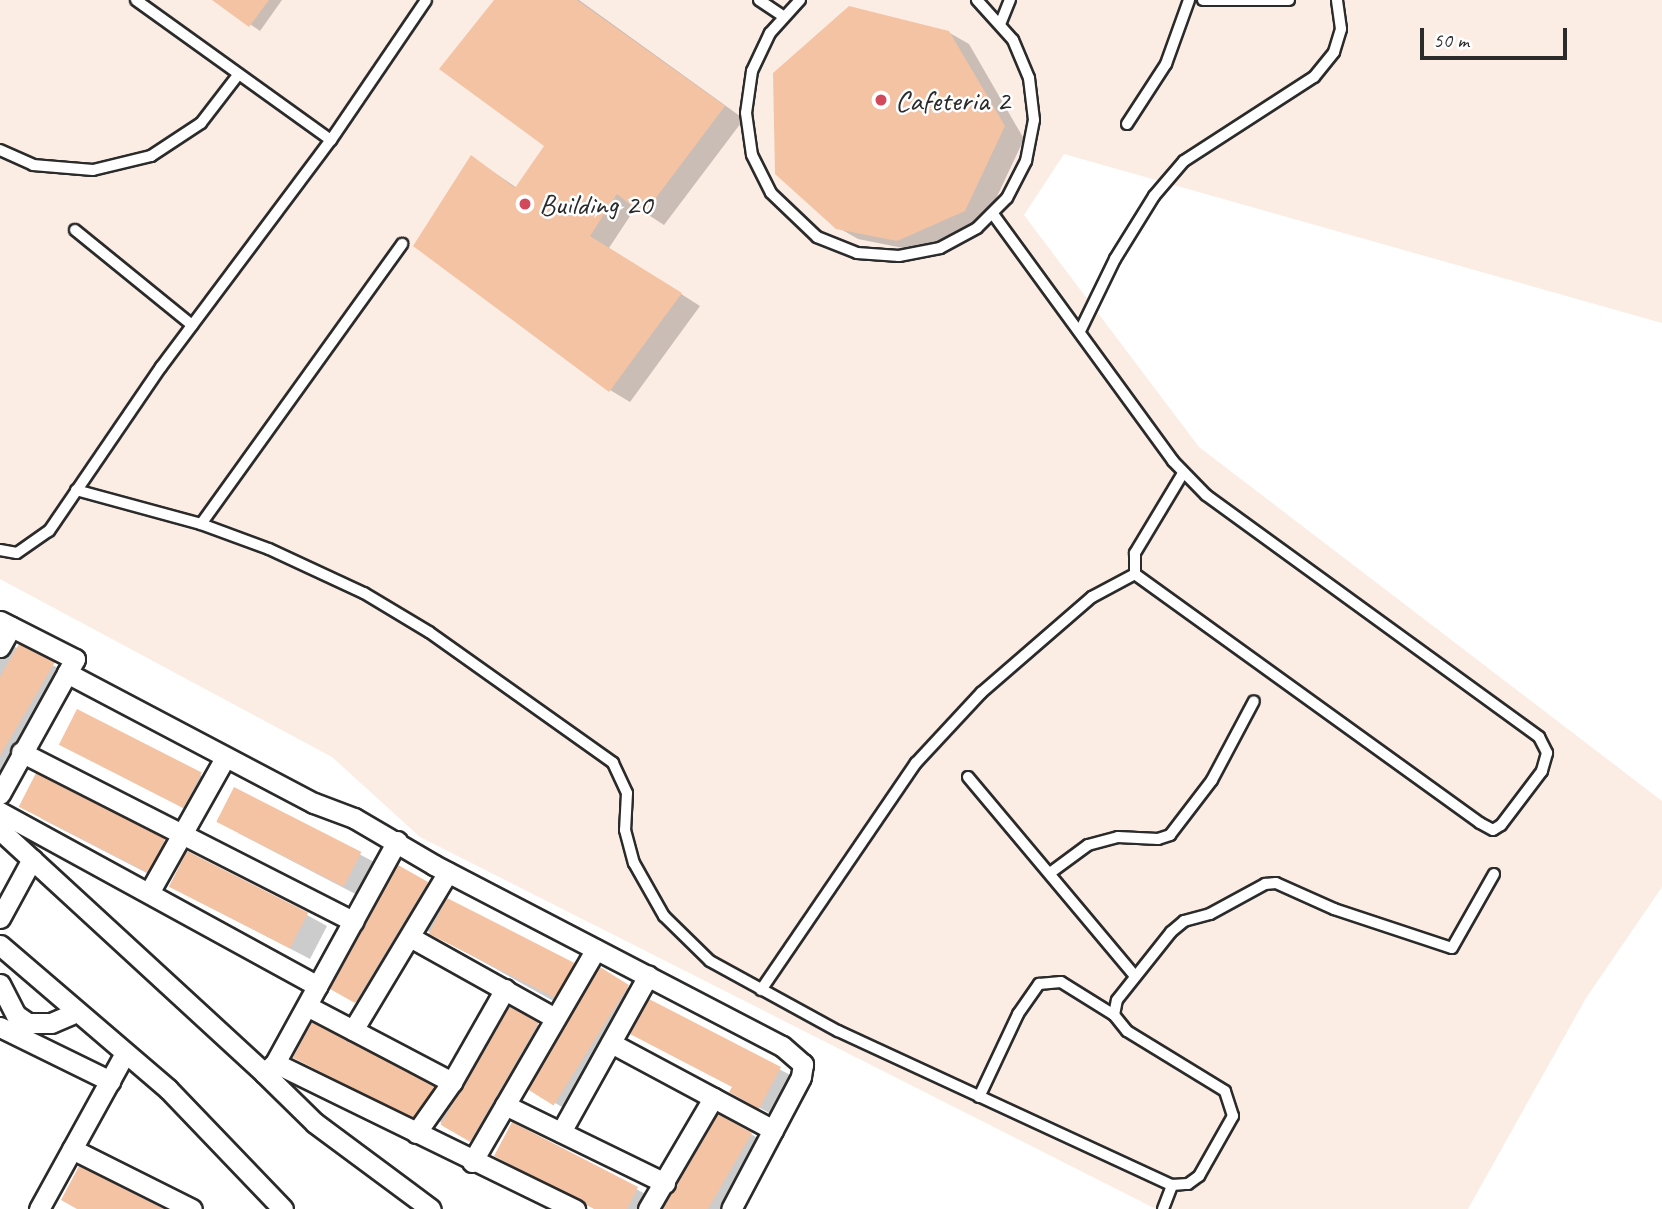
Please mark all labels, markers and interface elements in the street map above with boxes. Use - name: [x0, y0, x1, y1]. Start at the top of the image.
- scale bar: [1424, 14, 1571, 58]
- text: 50 m: [1433, 27, 1469, 53]
- place label: Cafeteria 2: [895, 82, 1010, 118]
- marker: Cafeteria 2: [873, 92, 889, 108]
- place label: Building 20: [539, 186, 652, 222]
- marker: Building 20: [517, 196, 533, 212]

